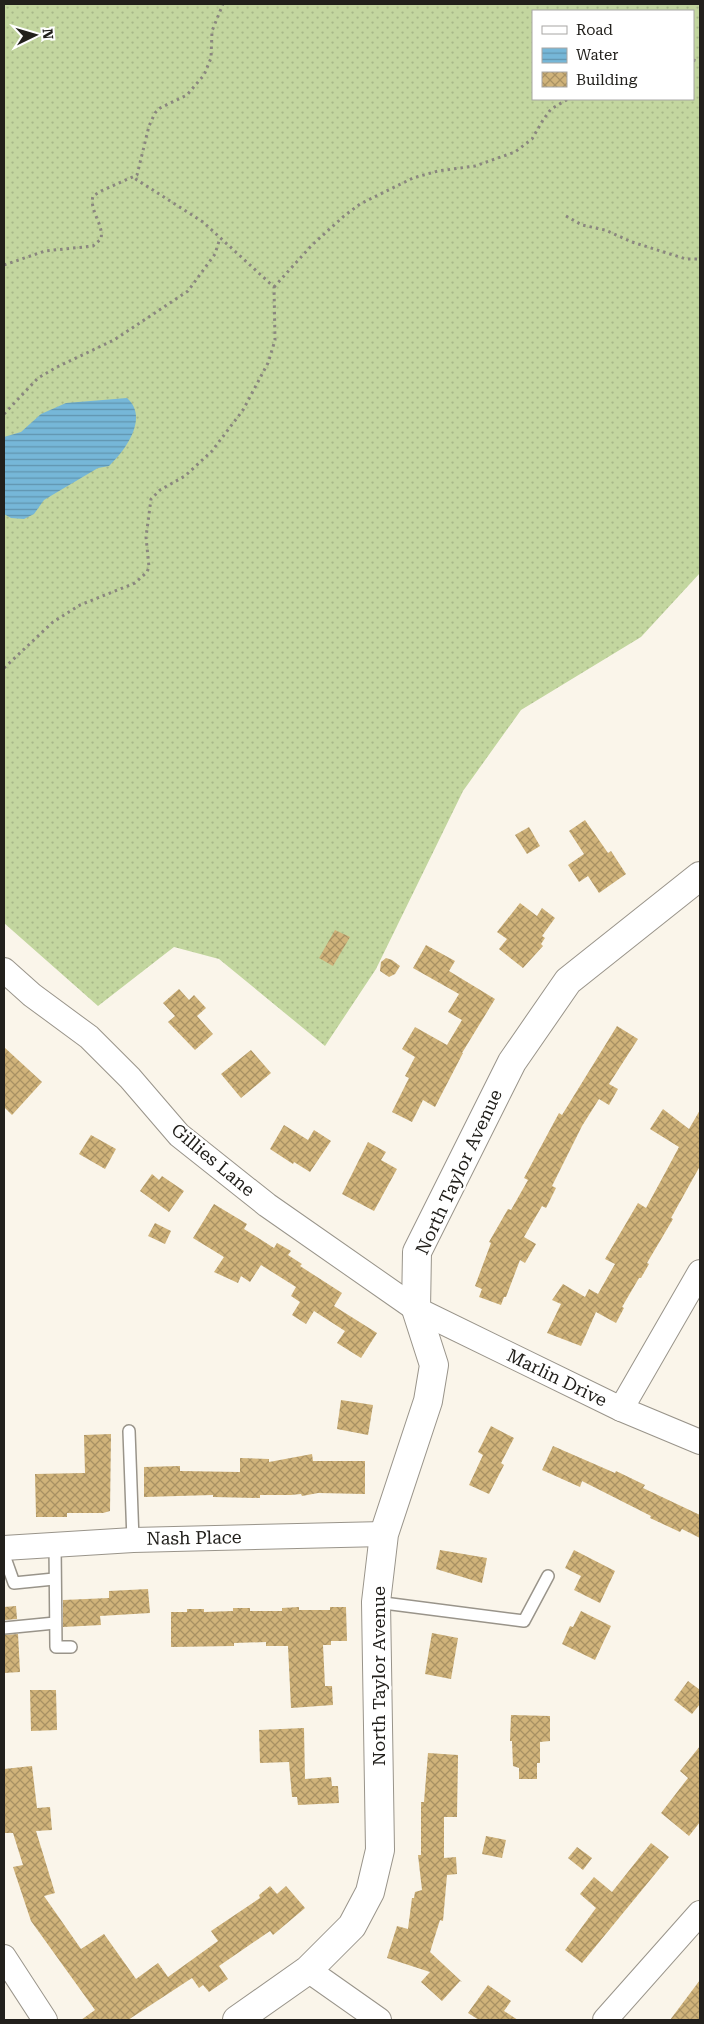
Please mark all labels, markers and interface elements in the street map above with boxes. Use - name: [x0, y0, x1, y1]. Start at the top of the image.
- north arrow: [10, 10, 60, 60]
- legend: [532, 10, 694, 100]
- text: Road: [576, 21, 613, 39]
- text: N: [40, 28, 56, 40]
- text: Water: [576, 46, 618, 64]
- text: Building: [576, 71, 638, 89]
- street label: North Taylor Avenue: [411, 1086, 506, 1258]
- street label: Gillies Lane: [167, 1119, 259, 1201]
- street label: Marlin Drive: [504, 1344, 611, 1411]
- street label: Nash Place: [146, 1526, 242, 1549]
- street label: North Taylor Avenue: [368, 1586, 389, 1766]

